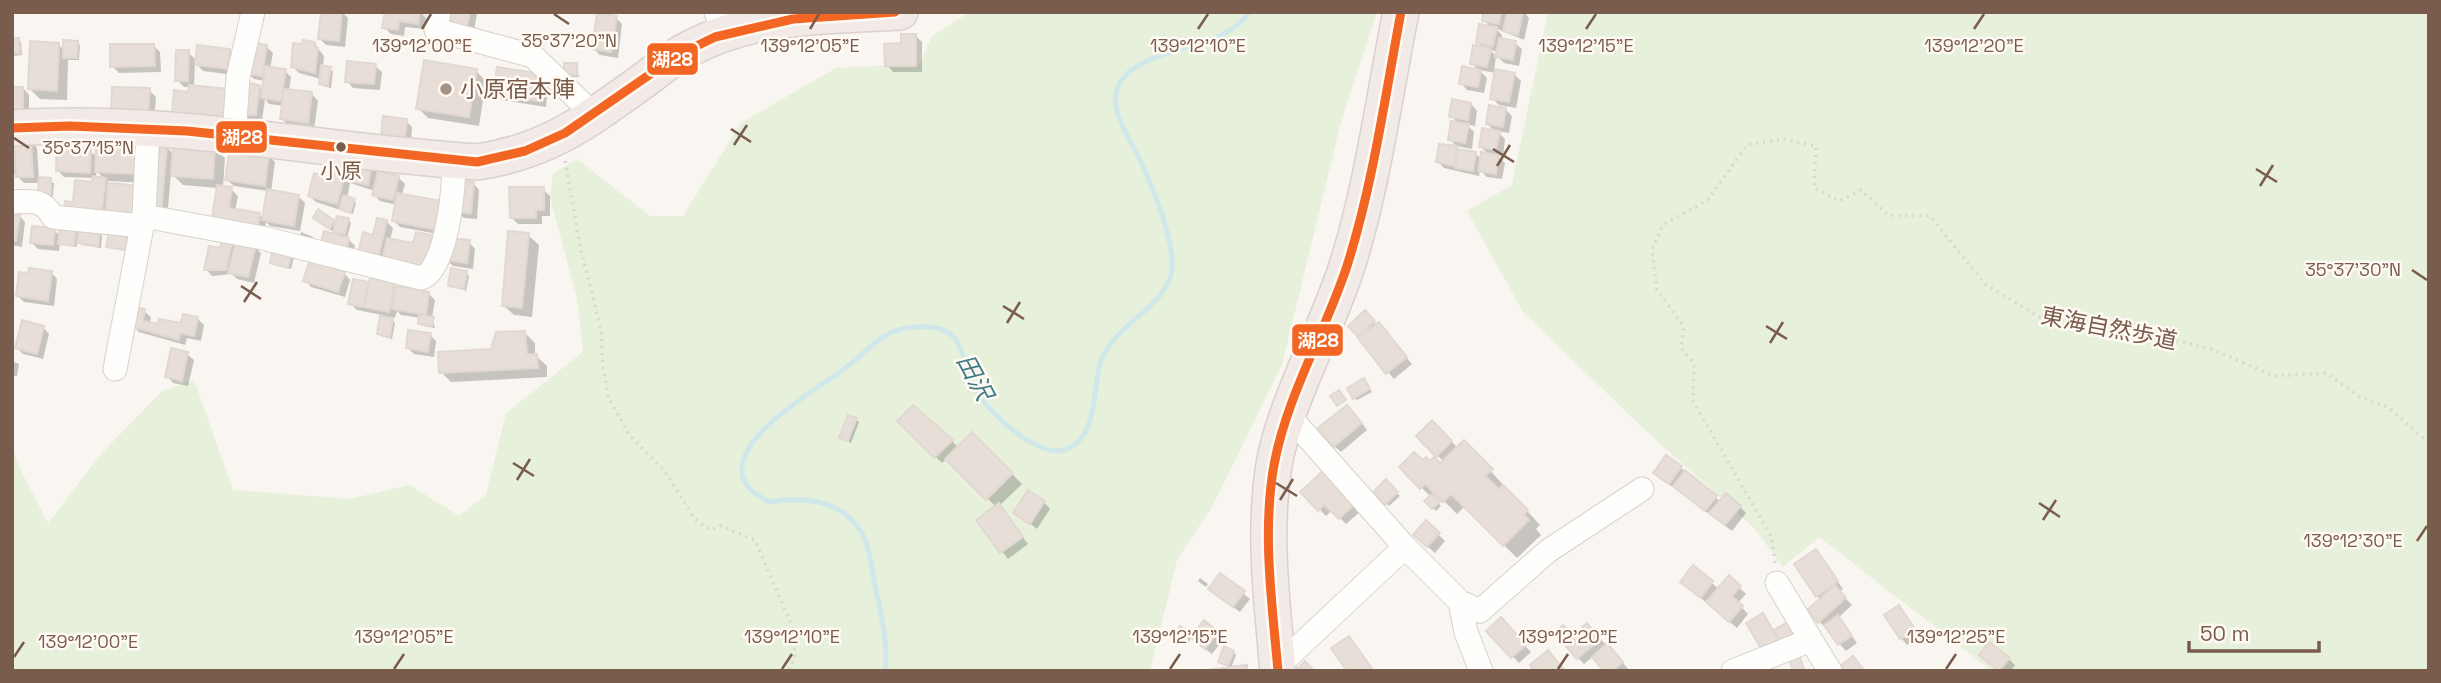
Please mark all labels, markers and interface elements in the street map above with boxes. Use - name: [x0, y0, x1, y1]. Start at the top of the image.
- text: 35°37'20"N: [521, 29, 617, 52]
- text: 139°12'00"E: [372, 34, 472, 57]
- text: 139°12'05"E: [760, 34, 860, 57]
- text: 139°12'10"E: [1150, 34, 1246, 57]
- text: 139°12'15"E: [1538, 34, 1634, 57]
- text: 139°12'20"E: [1924, 34, 2024, 57]
- line badge: 湖28: [646, 42, 699, 76]
- text: 湖28: [651, 47, 693, 72]
- place label: 小原宿本陣: [460, 74, 575, 104]
- marker: 小原宿本陣: [438, 81, 454, 97]
- line badge: 湖28: [215, 120, 268, 154]
- text: 湖28: [221, 125, 263, 150]
- text: 35°37'15"N: [42, 136, 134, 159]
- marker: 小原: [334, 140, 348, 154]
- place label: 小原: [320, 157, 362, 184]
- text: 35°37'30"N: [2305, 258, 2401, 281]
- street label: 東海自然歩道: [2038, 300, 2180, 356]
- line badge: 湖28: [1291, 323, 1344, 357]
- text: 湖28: [1297, 328, 1339, 353]
- water label: 田沢: [950, 349, 1001, 408]
- text: 139°12'30"E: [2303, 529, 2403, 552]
- scale bar: [2189, 610, 2318, 654]
- text: 50 m: [2200, 620, 2250, 647]
- text: 139°12'05"E: [354, 625, 454, 648]
- text: 139°12'10"E: [744, 625, 840, 648]
- text: 139°12'15"E: [1132, 625, 1228, 648]
- text: 139°12'20"E: [1518, 625, 1618, 648]
- text: 139°12'25"E: [1907, 625, 2005, 648]
- text: 139°12'00"E: [38, 630, 138, 653]

